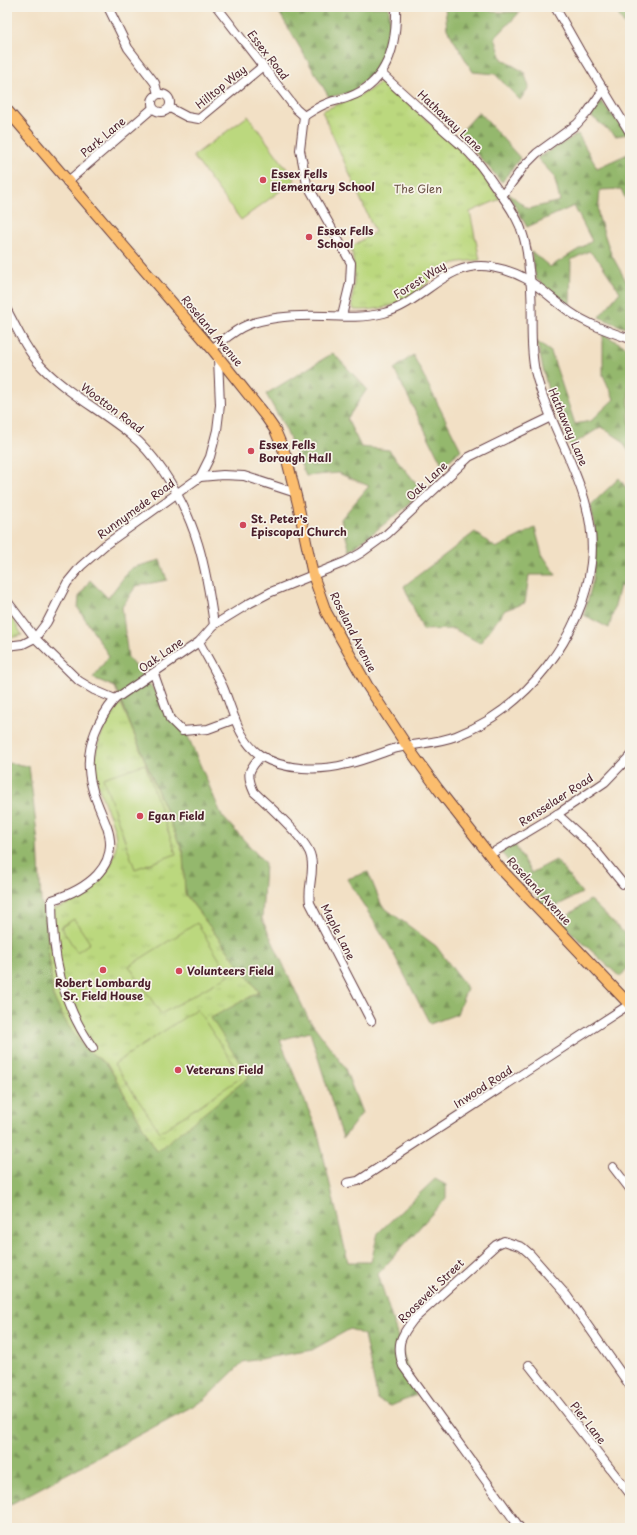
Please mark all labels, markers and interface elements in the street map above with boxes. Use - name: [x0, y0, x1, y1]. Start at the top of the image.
- street label: Essex Road: [244, 26, 293, 83]
- street label: Hilltop Way: [191, 61, 250, 113]
- street label: Hathaway Lane: [414, 86, 487, 155]
- street label: Park Lane: [76, 113, 129, 161]
- place label: Essex Fells Elementary School: [271, 165, 375, 195]
- marker: Essex Fells Elementary School: [258, 175, 268, 185]
- park label: The Glen: [394, 180, 442, 197]
- place label: Essex Fells School: [317, 222, 373, 252]
- marker: Essex Fells School: [304, 232, 314, 242]
- street label: Forest Way: [390, 257, 450, 303]
- street label: Roseland Avenue: [178, 291, 247, 370]
- street label: Wootton Road: [77, 378, 147, 437]
- street label: Hathaway Lane: [544, 385, 593, 469]
- place label: Essex Fells Borough Hall: [259, 436, 331, 466]
- marker: Essex Fells Borough Hall: [246, 446, 256, 456]
- street label: Oak Lane: [402, 457, 451, 504]
- street label: Runnymede Road: [93, 475, 178, 543]
- place label: St. Peter's Episcopal Church: [251, 510, 347, 540]
- marker: St. Peter's Episcopal Church: [238, 520, 248, 530]
- street label: Roseland Avenue: [326, 589, 381, 675]
- street label: Oak Lane: [135, 633, 186, 676]
- street label: Rensselaer Road: [515, 769, 596, 830]
- place label: Egan Field: [148, 807, 204, 824]
- marker: Egan Field: [135, 811, 145, 821]
- street label: Roseland Avenue: [503, 853, 576, 929]
- street label: Maple Lane: [317, 901, 360, 963]
- place label: Volunteers Field: [187, 962, 274, 979]
- marker: Robert Lombardy Sr. Field House: [98, 965, 108, 975]
- marker: Volunteers Field: [174, 966, 184, 976]
- place label: Robert Lombardy Sr. Field House: [55, 974, 151, 1004]
- place label: Veterans Field: [186, 1061, 263, 1078]
- street label: Inwood Road: [450, 1061, 516, 1112]
- marker: Veterans Field: [173, 1065, 183, 1075]
- street label: Roosevelt Street: [394, 1254, 468, 1327]
- street label: Pier Lane: [566, 1398, 610, 1448]

